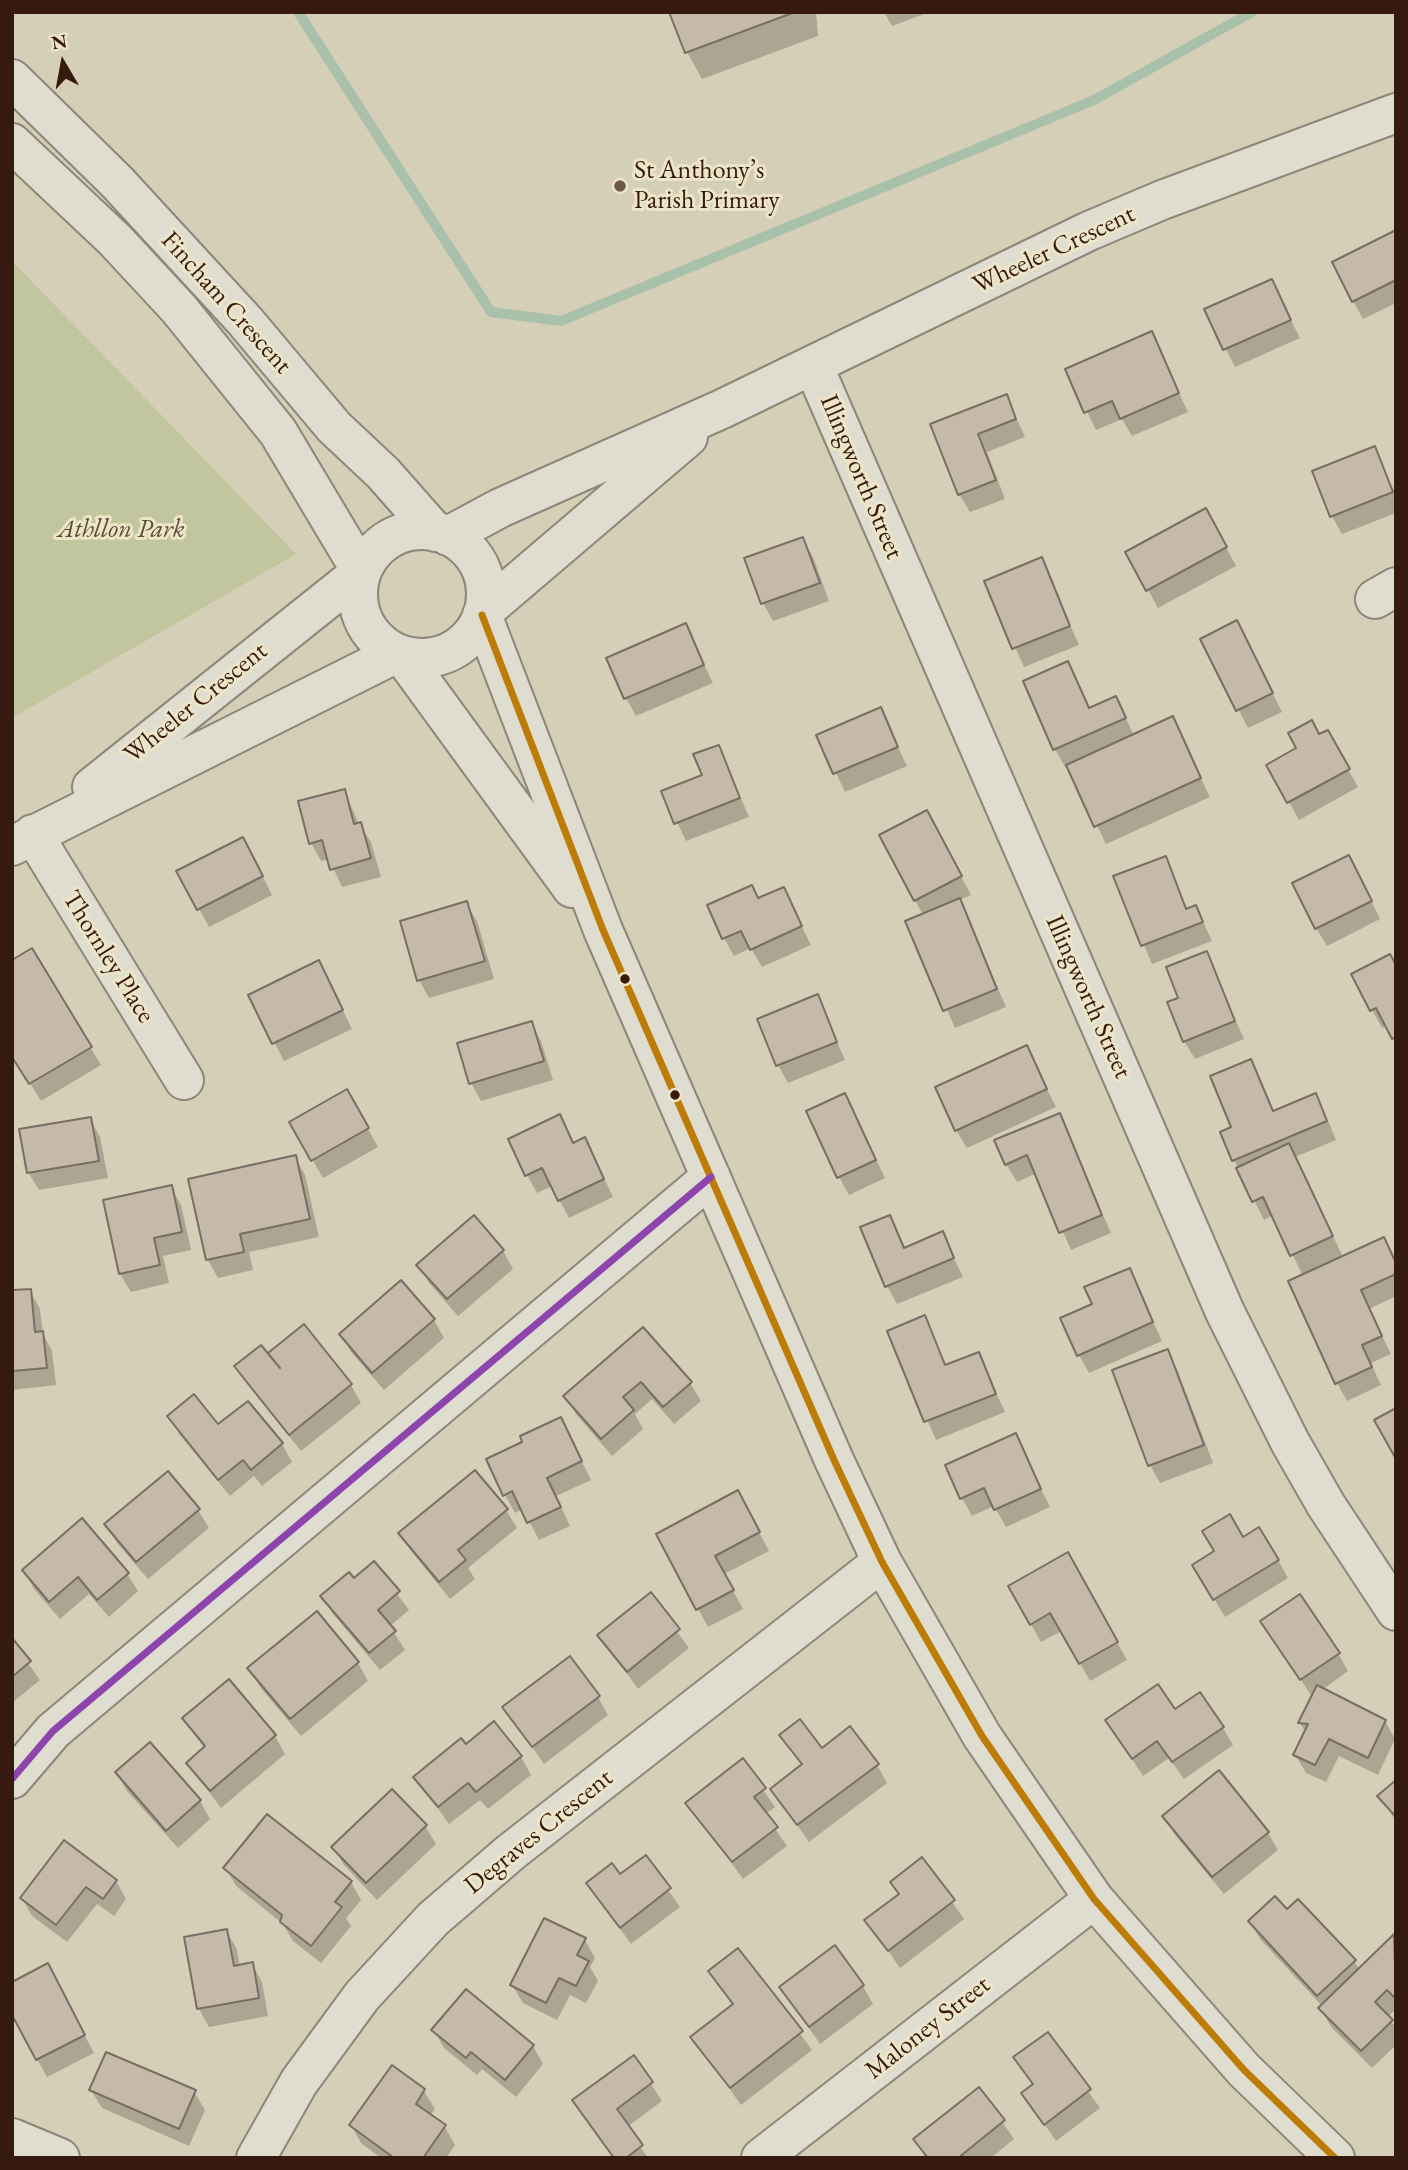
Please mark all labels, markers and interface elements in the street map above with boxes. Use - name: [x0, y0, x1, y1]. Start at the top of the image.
- north arrow: [28, 28, 98, 98]
- text: N: [50, 28, 69, 55]
- place label: St Anthony’s Parish Primary: [634, 155, 780, 216]
- marker: St Anthony’s Parish Primary: [612, 178, 628, 194]
- street label: Wheeler Crescent: [968, 199, 1140, 301]
- street label: Fincham Crescent: [154, 225, 298, 381]
- street label: Illingworth Street: [812, 390, 910, 564]
- park label: Athllon Park: [57, 514, 185, 546]
- street label: Wheeler Crescent: [118, 636, 274, 770]
- street label: Thornley Place: [55, 885, 161, 1029]
- street label: Illingworth Street: [1038, 911, 1138, 1083]
- unlabelled marker: [618, 972, 632, 986]
- unlabelled marker: [668, 1088, 682, 1102]
- street label: Degraves Crescent: [459, 1763, 619, 1901]
- street label: Maloney Street: [859, 1970, 997, 2086]

